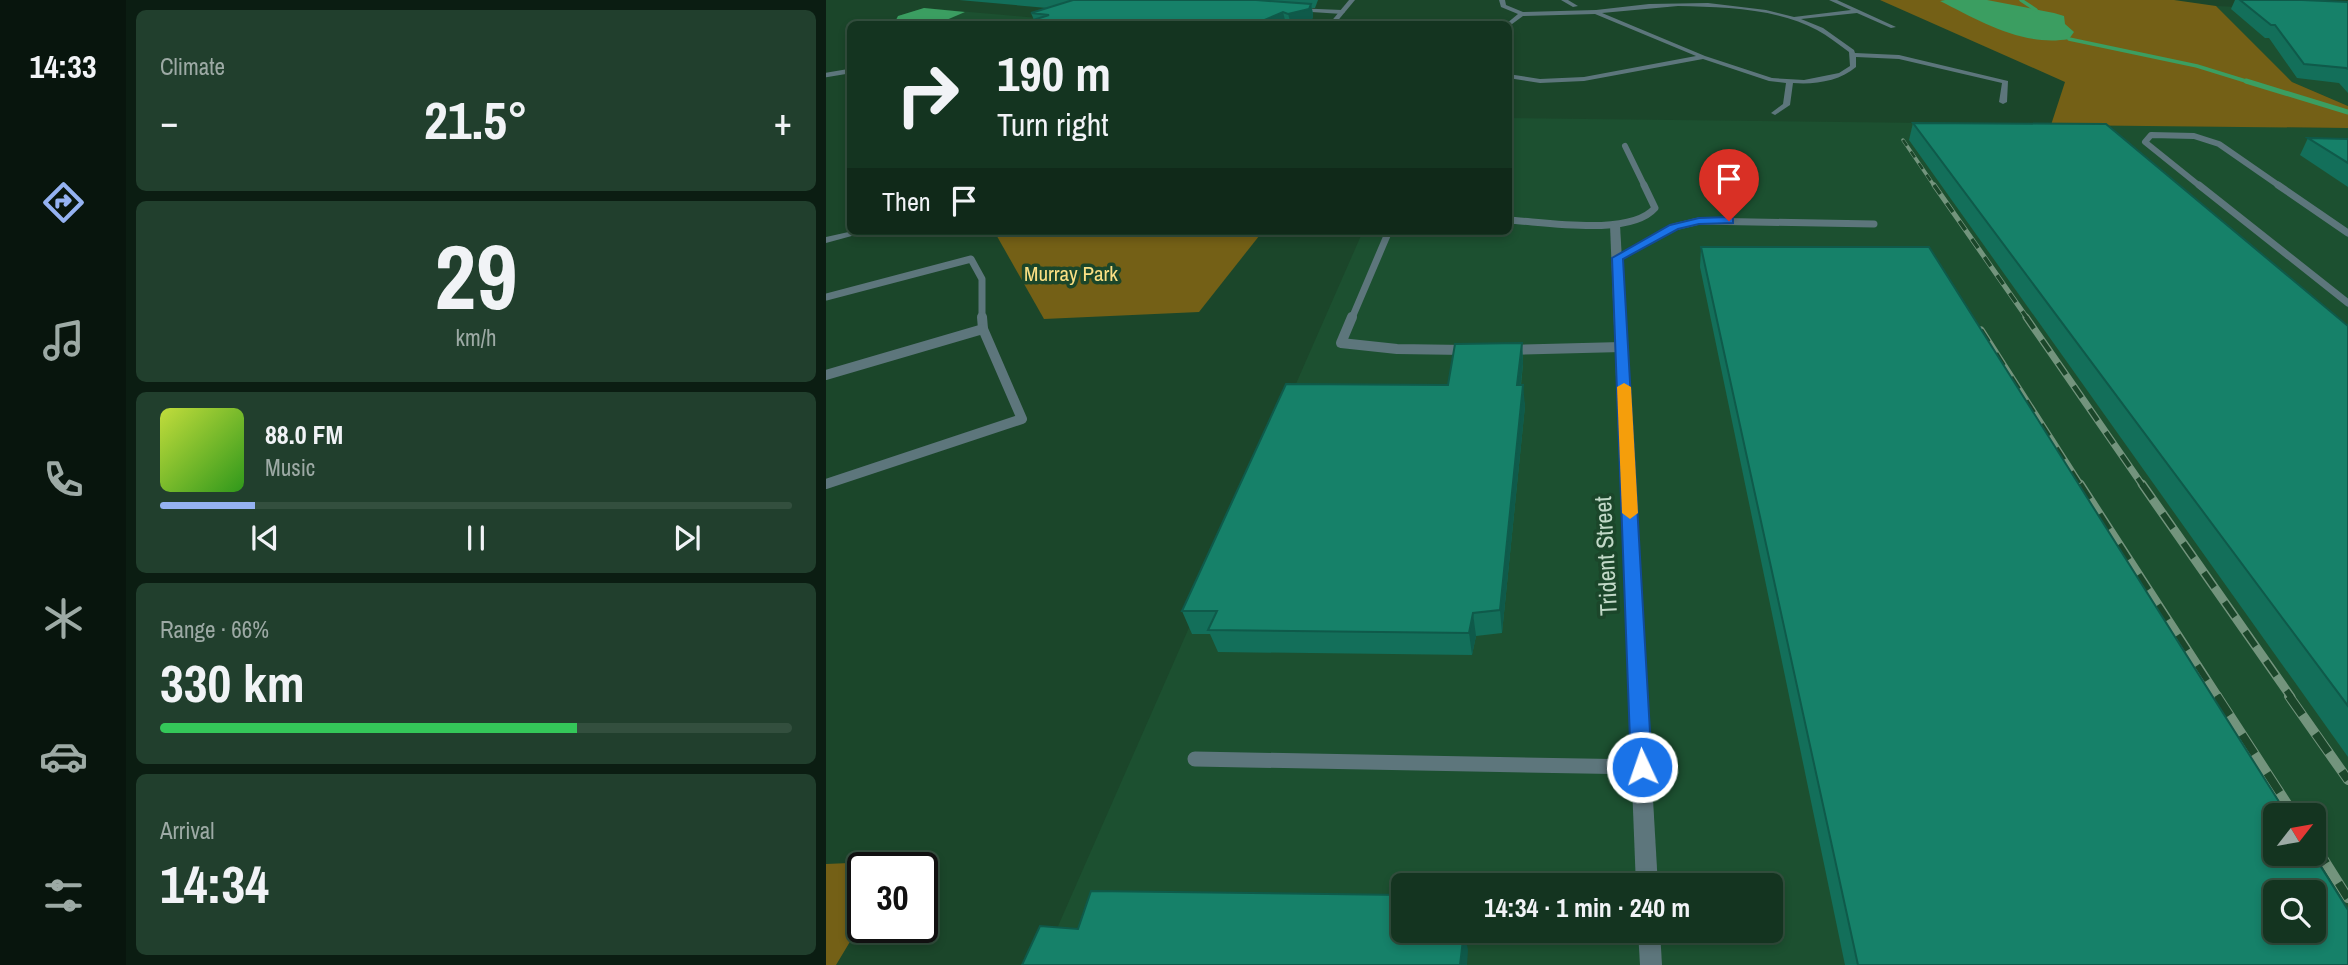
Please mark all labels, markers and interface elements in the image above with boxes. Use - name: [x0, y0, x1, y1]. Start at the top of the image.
- text: 190 m: [997, 40, 1111, 106]
- text: 14:33: [29, 45, 97, 88]
- icon: right: [882, 49, 973, 140]
- text: Climate: [160, 51, 225, 82]
- text: 21.5°: [424, 85, 528, 155]
- text: −: [160, 96, 178, 147]
- text: +: [774, 96, 792, 147]
- text: Turn right: [997, 103, 1109, 146]
- pin: [1699, 149, 1759, 221]
- icon: arrive: [1710, 160, 1748, 198]
- icon: directions: [39, 178, 88, 227]
- icon: arrive: [945, 182, 983, 220]
- text: Then: [882, 184, 931, 219]
- text: 29: [435, 215, 518, 337]
- park label: Murray Park: [1024, 259, 1118, 288]
- icon: music: [39, 316, 88, 365]
- text: km/h: [456, 322, 496, 353]
- text: 88.0 FM: [265, 417, 343, 452]
- text: Music: [265, 452, 315, 483]
- icon: phone: [39, 455, 88, 504]
- street label: Trident Street: [1586, 495, 1624, 617]
- icon: previous: [246, 519, 284, 557]
- icon: pause: [457, 519, 495, 557]
- icon: next: [668, 519, 706, 557]
- icon: climate: [39, 594, 88, 643]
- text: Range · 66%: [160, 614, 269, 645]
- text: 330 km: [160, 648, 305, 718]
- position arrow: [1605, 730, 1679, 804]
- icon: car: [39, 732, 88, 781]
- north arrow: [2263, 803, 2326, 866]
- map controls: [2263, 803, 2326, 943]
- text: Arrival: [160, 815, 215, 846]
- text: 14:34: [160, 849, 269, 919]
- speed limit sign: 30: [847, 852, 938, 943]
- icon: filters: [39, 871, 88, 920]
- button: search: [2263, 880, 2326, 943]
- text: 14:34 · 1 min · 240 m: [1484, 890, 1690, 925]

